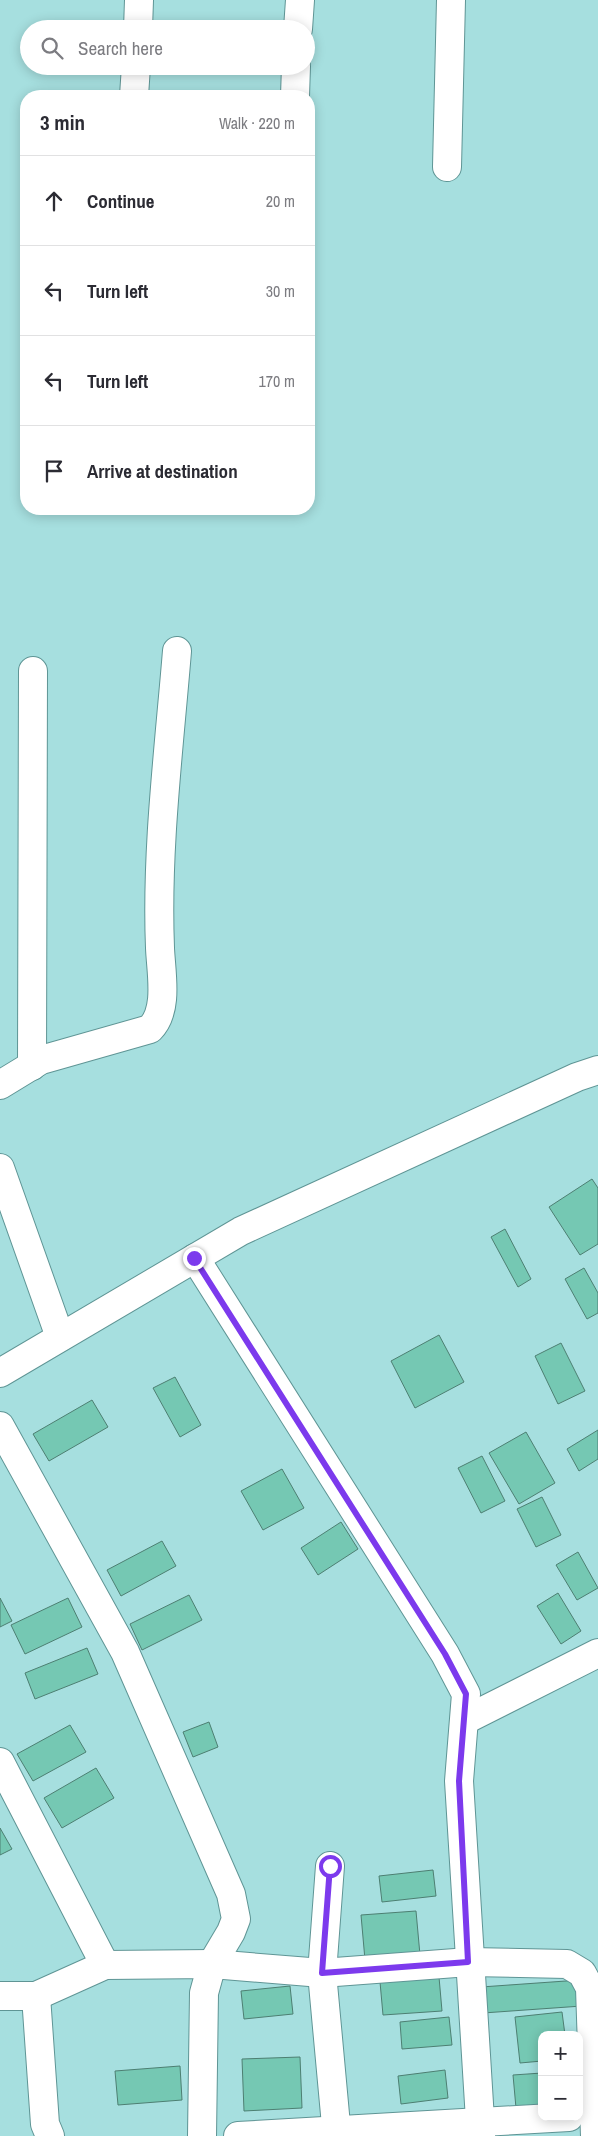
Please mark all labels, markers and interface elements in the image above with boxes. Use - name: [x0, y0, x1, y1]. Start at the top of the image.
- search box: [20, 20, 315, 75]
- icon: search: [38, 34, 66, 62]
- text: Search here: [78, 35, 163, 61]
- text: 3 min: [40, 108, 85, 137]
- text: Walk · 220 m: [219, 112, 295, 134]
- icon: ahead: [40, 187, 68, 215]
- text: Continue: [87, 188, 155, 214]
- text: 20 m: [266, 190, 295, 212]
- icon: left: [40, 277, 68, 305]
- text: Turn left: [87, 278, 148, 304]
- text: 30 m: [266, 280, 295, 302]
- icon: left: [40, 367, 68, 395]
- text: Turn left: [87, 368, 148, 394]
- text: 170 m: [259, 370, 295, 392]
- icon: arrive: [40, 457, 68, 485]
- text: Arrive at destination: [87, 458, 238, 484]
- route end: [183, 1247, 206, 1270]
- route start: [319, 1855, 342, 1878]
- map controls: [538, 2031, 583, 2121]
- button: +: [538, 2031, 583, 2076]
- button: −: [538, 2076, 583, 2121]

